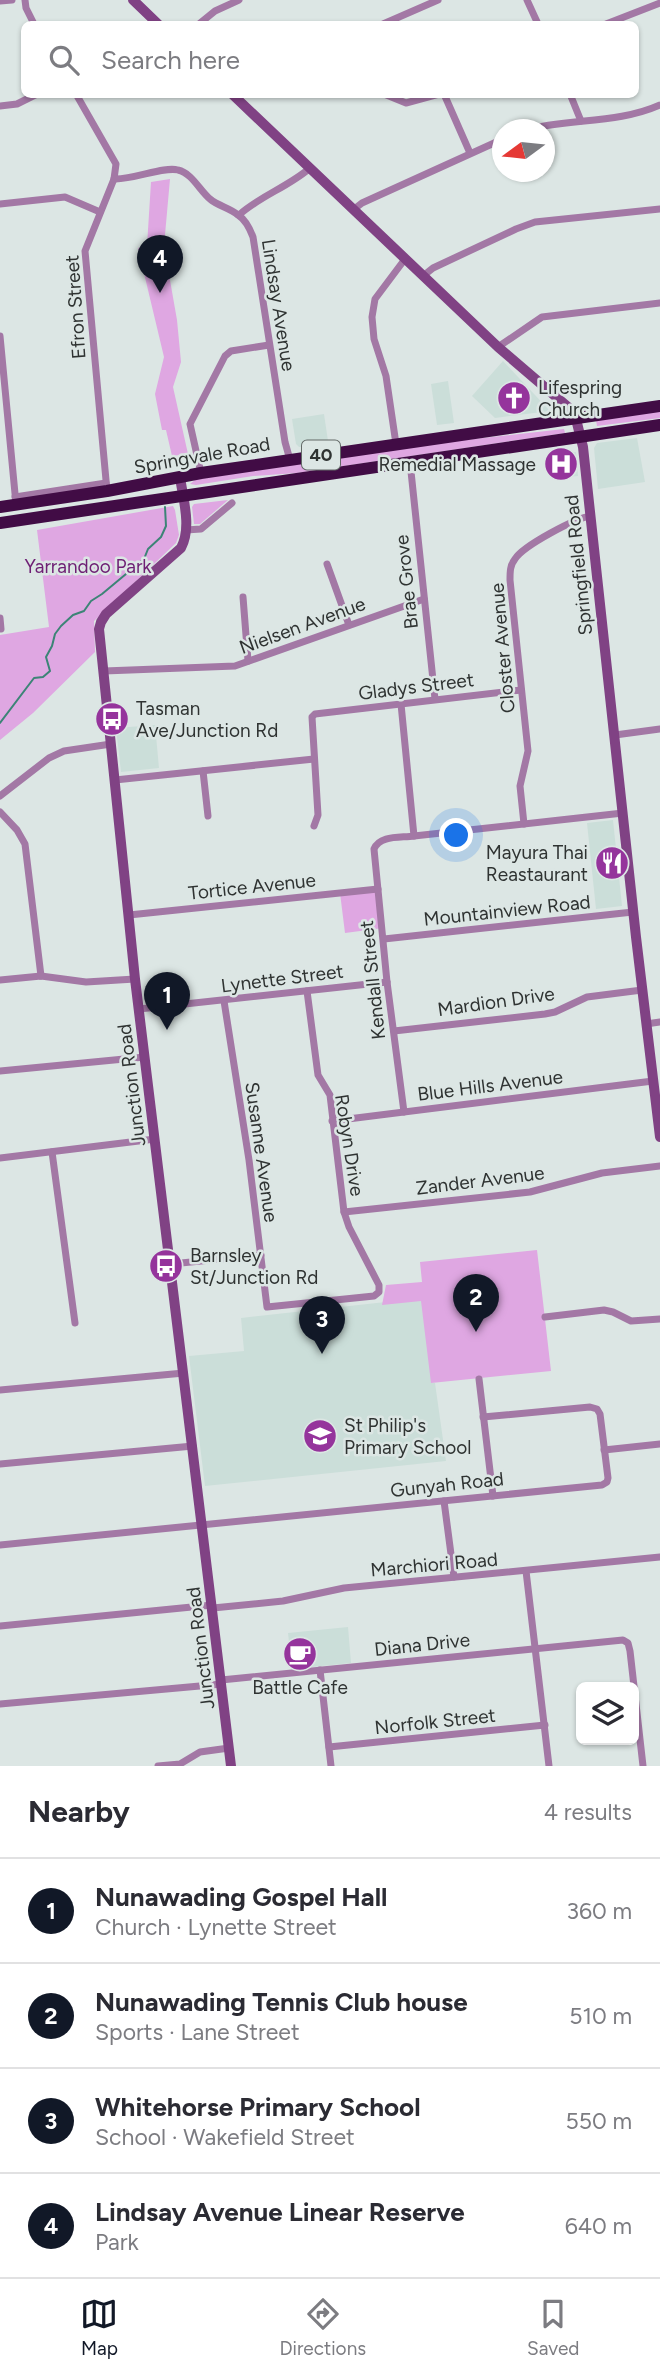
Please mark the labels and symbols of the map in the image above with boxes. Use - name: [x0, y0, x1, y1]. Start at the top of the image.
- north arrow: [492, 119, 555, 182]
- pin: 4: [137, 235, 183, 293]
- street label: Lindsay Avenue: [257, 237, 300, 373]
- street label: Efron Street: [60, 254, 91, 360]
- place label: Lifespring Church: [538, 376, 622, 421]
- church icon: Lifespring Church: [495, 379, 533, 417]
- street label: Springvale Road: [132, 432, 272, 479]
- road number: 40: [302, 440, 340, 470]
- hospital icon: Remedial Massage: [542, 445, 580, 483]
- place label: Remedial Massage: [378, 453, 536, 476]
- street label: Springfield Road: [560, 494, 597, 636]
- street label: Brae Grove: [390, 534, 423, 630]
- park label: Yarrandoo Park: [24, 555, 152, 578]
- street label: Closter Avenue: [485, 582, 520, 714]
- street label: Nielsen Avenue: [236, 592, 368, 659]
- street label: Gladys Street: [357, 668, 475, 705]
- place label: Tasman Ave/Junction Rd: [136, 697, 278, 742]
- bus stop icon: Tasman Ave/Junction Rd: [93, 700, 131, 738]
- your location: [439, 818, 473, 852]
- place label: Mayura Thai Reastaurant: [486, 841, 588, 886]
- restaurant icon: Mayura Thai Reastaurant: [593, 844, 631, 882]
- street label: Tortice Avenue: [187, 868, 317, 905]
- street label: Mountainview Road: [422, 890, 592, 931]
- street label: Kendall Street: [355, 919, 390, 1041]
- street label: Lynette Street: [219, 960, 345, 997]
- pin: 1: [144, 972, 190, 1030]
- street label: Mardion Drive: [436, 982, 556, 1021]
- street label: Junction Road: [113, 1023, 150, 1147]
- street label: Blue Hills Avenue: [416, 1065, 564, 1106]
- street label: Susanne Avenue: [240, 1080, 283, 1224]
- street label: Robyn Drive: [330, 1092, 369, 1198]
- street label: Zander Avenue: [414, 1161, 546, 1200]
- place label: Barnsley St/Junction Rd: [190, 1244, 318, 1289]
- bus stop icon: Barnsley St/Junction Rd: [147, 1247, 185, 1285]
- pin: 2: [453, 1274, 499, 1332]
- pin: 3: [299, 1296, 345, 1354]
- place label: St Philip's Primary School: [344, 1414, 472, 1459]
- school or university icon: St Philip's Primary School: [301, 1417, 339, 1455]
- street label: Gunyah Road: [389, 1467, 505, 1502]
- street label: Marchiori Road: [369, 1547, 499, 1582]
- street label: Junction Road: [182, 1586, 219, 1710]
- street label: Diana Drive: [373, 1628, 471, 1661]
- cafe icon: Battle Cafe: [281, 1635, 319, 1673]
- place label: Battle Cafe: [252, 1676, 348, 1699]
- street label: Norfolk Street: [373, 1704, 497, 1739]

